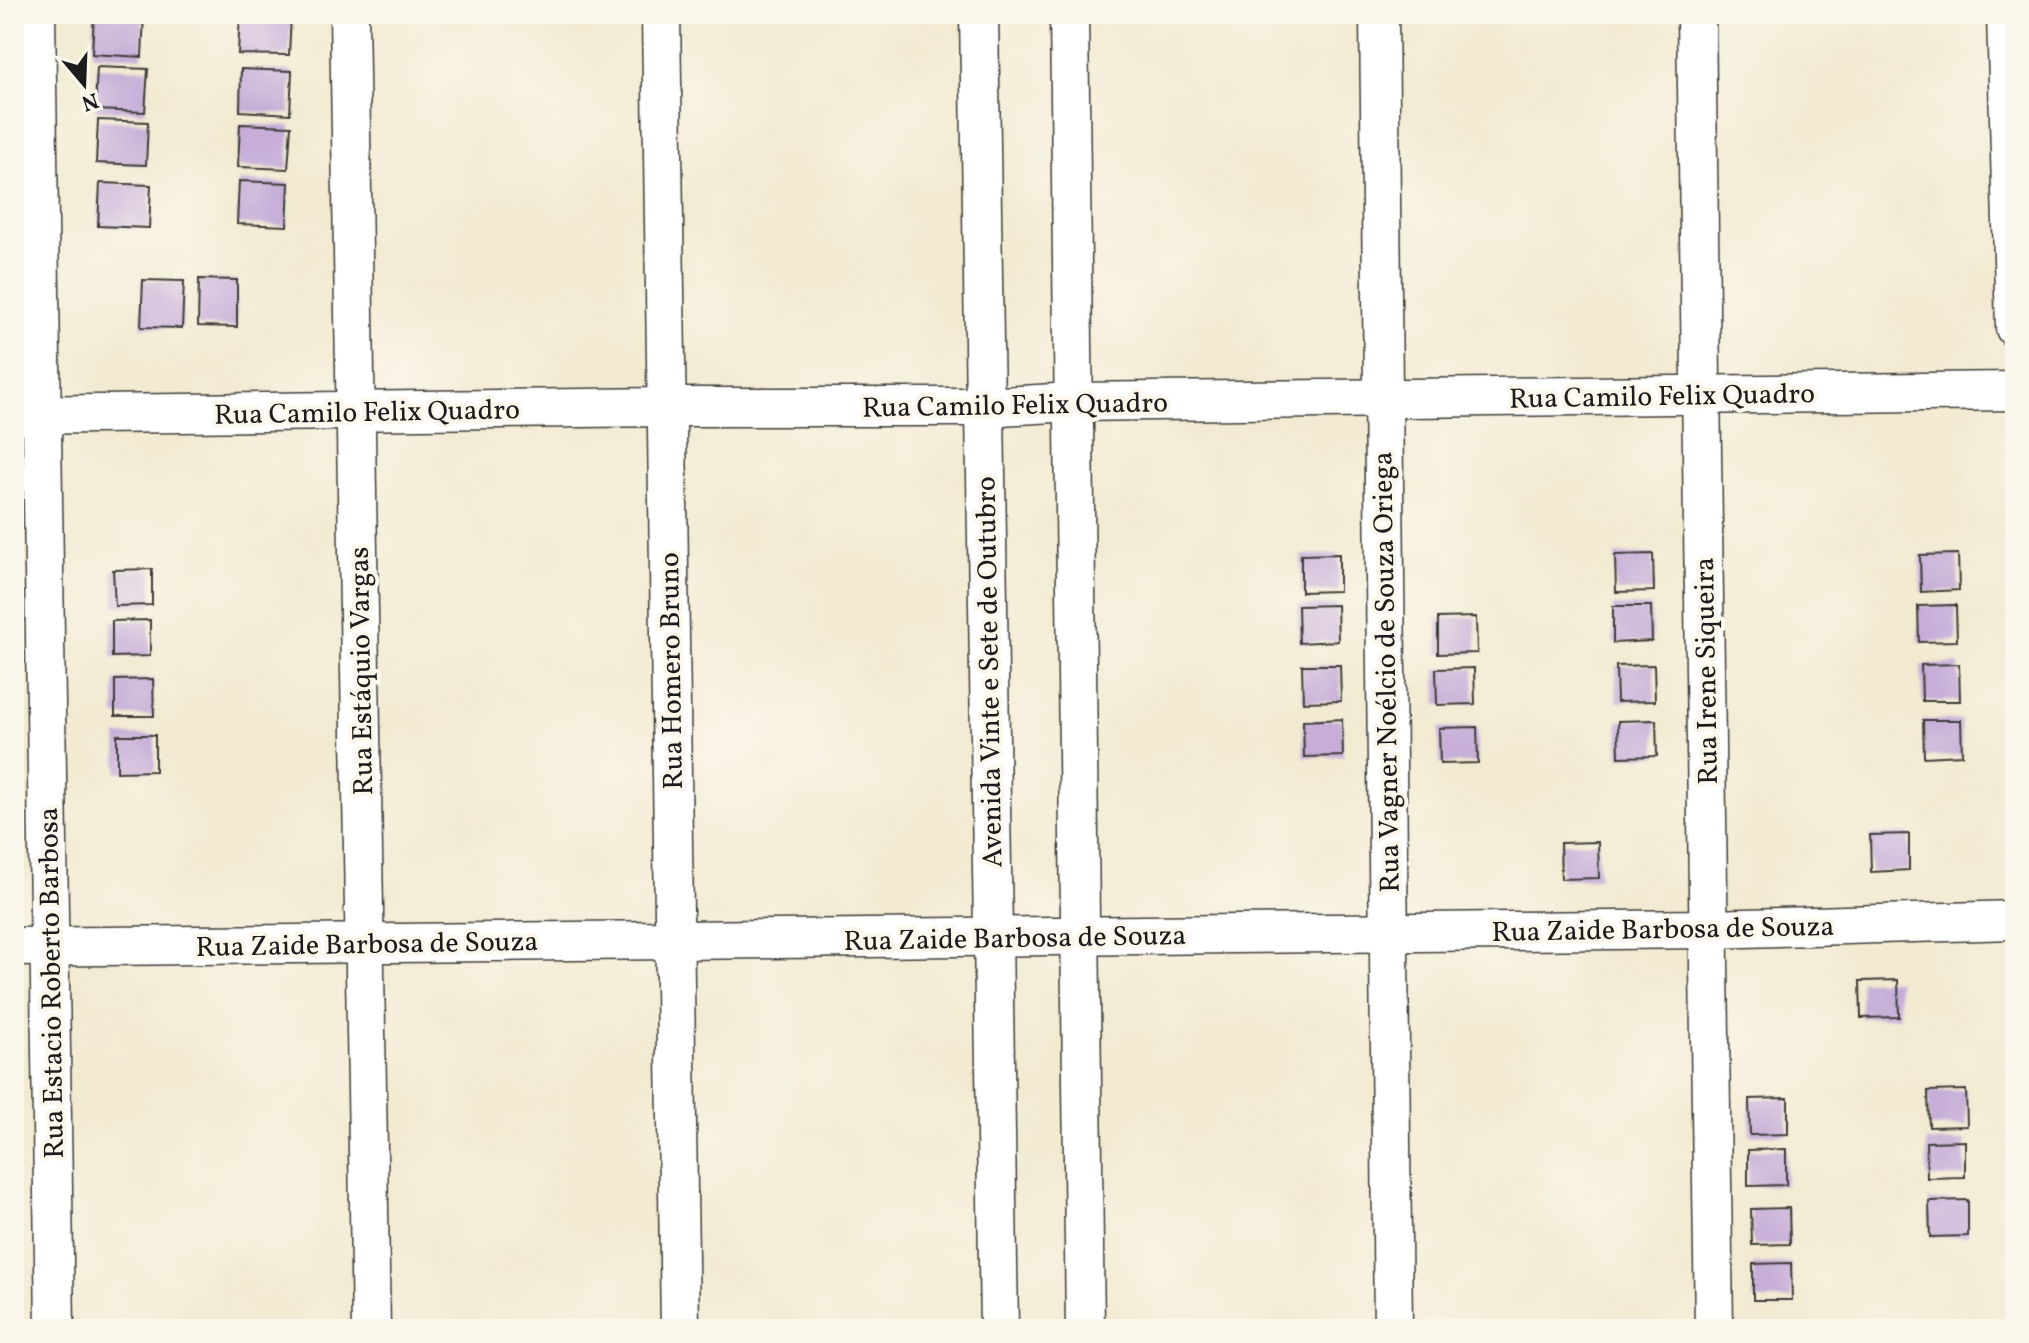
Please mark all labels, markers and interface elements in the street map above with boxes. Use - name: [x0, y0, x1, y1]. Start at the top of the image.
- north arrow: [44, 44, 124, 124]
- text: N: [77, 83, 102, 118]
- street label: Rua Camilo Felix Quadro: [1509, 375, 1815, 420]
- street label: Rua Camilo Felix Quadro: [862, 384, 1168, 429]
- street label: Rua Camilo Felix Quadro: [214, 391, 520, 436]
- street label: Rua Vagner Noélcio de Souza Oriega: [1364, 451, 1411, 893]
- street label: Avenida Vinte e Sete de Outubro: [968, 476, 1013, 868]
- street label: Rua Estáquio Vargas: [341, 546, 384, 796]
- street label: Rua Homero Bruno: [651, 552, 694, 790]
- street label: Rua Irene Siqueira: [1686, 557, 1729, 785]
- street label: Rua Estacio Roberto Barbosa: [30, 807, 75, 1159]
- street label: Rua Zaide Barbosa de Souza: [1491, 908, 1835, 953]
- street label: Rua Zaide Barbosa de Souza: [843, 917, 1187, 962]
- street label: Rua Zaide Barbosa de Souza: [195, 923, 539, 968]

